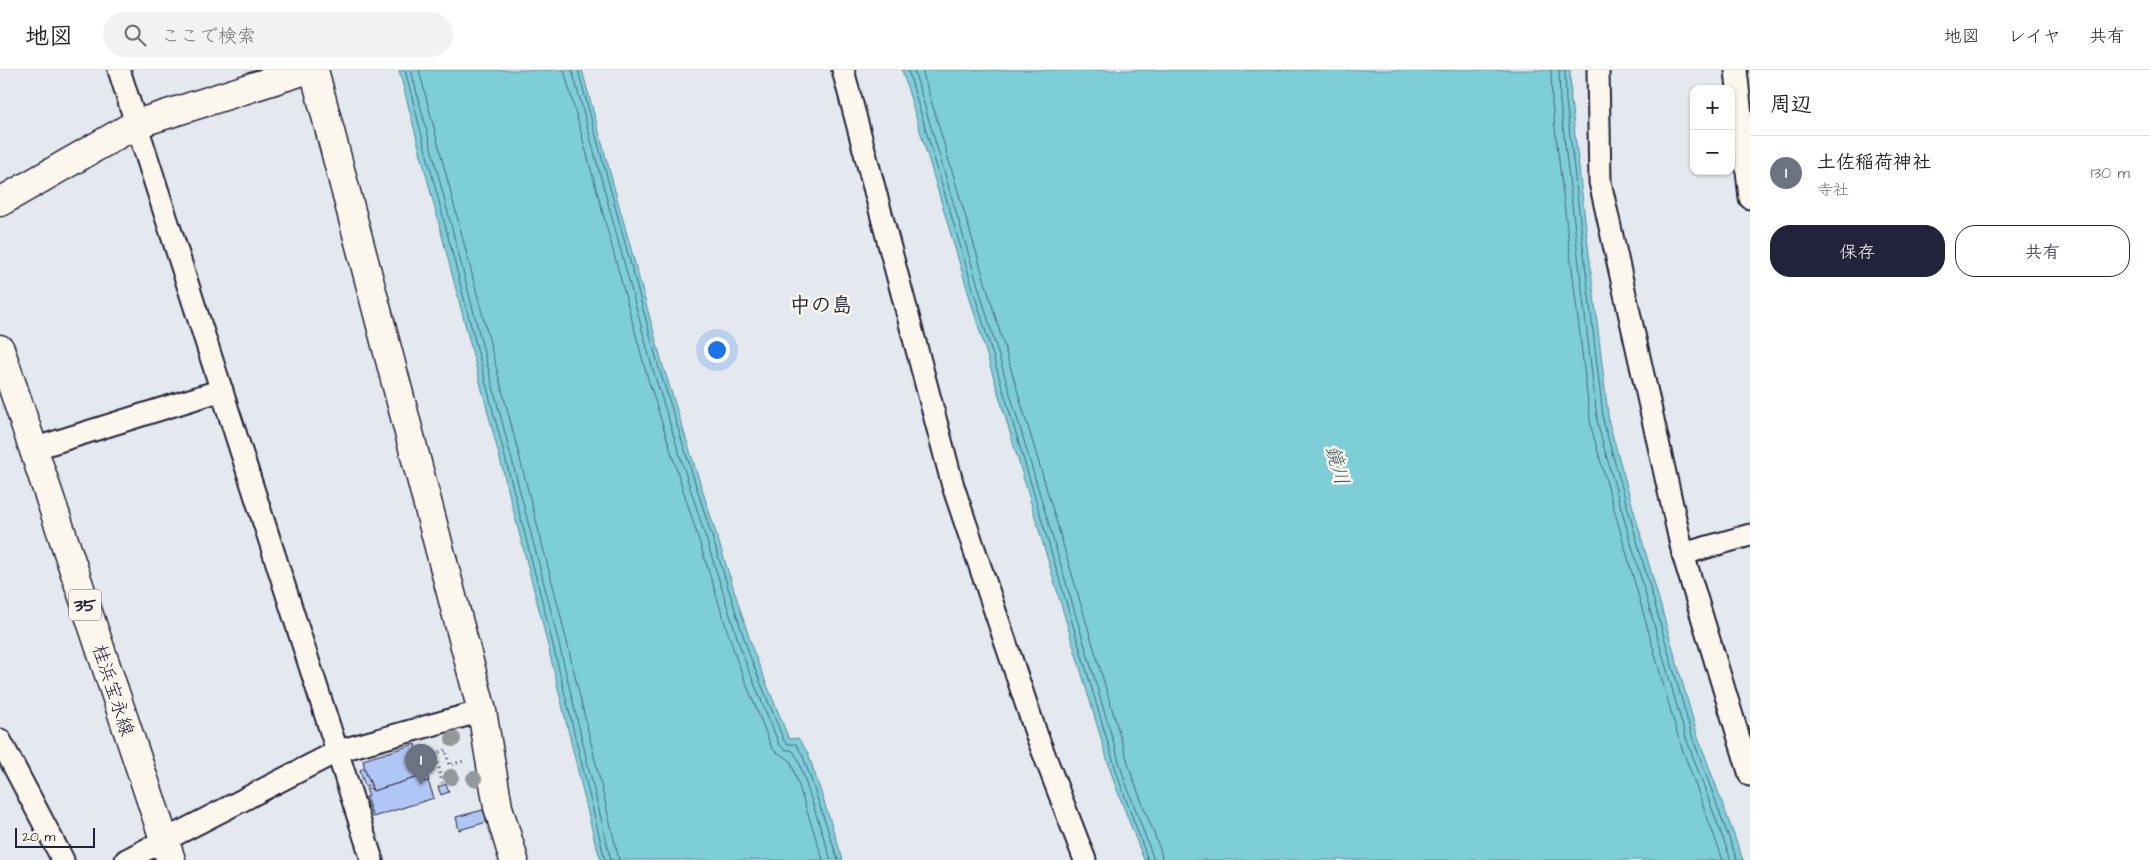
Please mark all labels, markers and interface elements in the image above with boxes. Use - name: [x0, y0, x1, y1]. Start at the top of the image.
- search box: [103, 12, 453, 57]
- text: 地図: [25, 20, 73, 54]
- icon: search: [121, 21, 149, 49]
- text: ここで検索: [161, 23, 256, 50]
- text: 地図: [1944, 24, 1980, 49]
- text: レイヤ: [2008, 24, 2061, 49]
- text: 共有: [2089, 24, 2125, 49]
- map controls: [1690, 85, 1735, 175]
- button: +: [1690, 85, 1735, 130]
- text: 周辺: [1770, 90, 1812, 119]
- button: −: [1690, 130, 1735, 175]
- text: 土佐稲荷神社: [1817, 149, 1931, 176]
- text: 1: [1785, 162, 1787, 184]
- text: 130 m: [2091, 162, 2130, 184]
- text: 寺社: [1817, 179, 1849, 201]
- button: 保存: [1770, 225, 1945, 277]
- button: 共有: [1955, 225, 2130, 277]
- district label: 中の島: [790, 291, 853, 320]
- your location: [704, 337, 730, 363]
- water label: 鏡川: [1318, 442, 1356, 488]
- road number: 35: [69, 590, 101, 620]
- street label: 桂浜宝永線: [85, 641, 140, 740]
- pin: 1: [405, 744, 437, 785]
- scale bar: [15, 825, 95, 848]
- text: 20 m: [22, 827, 55, 847]

